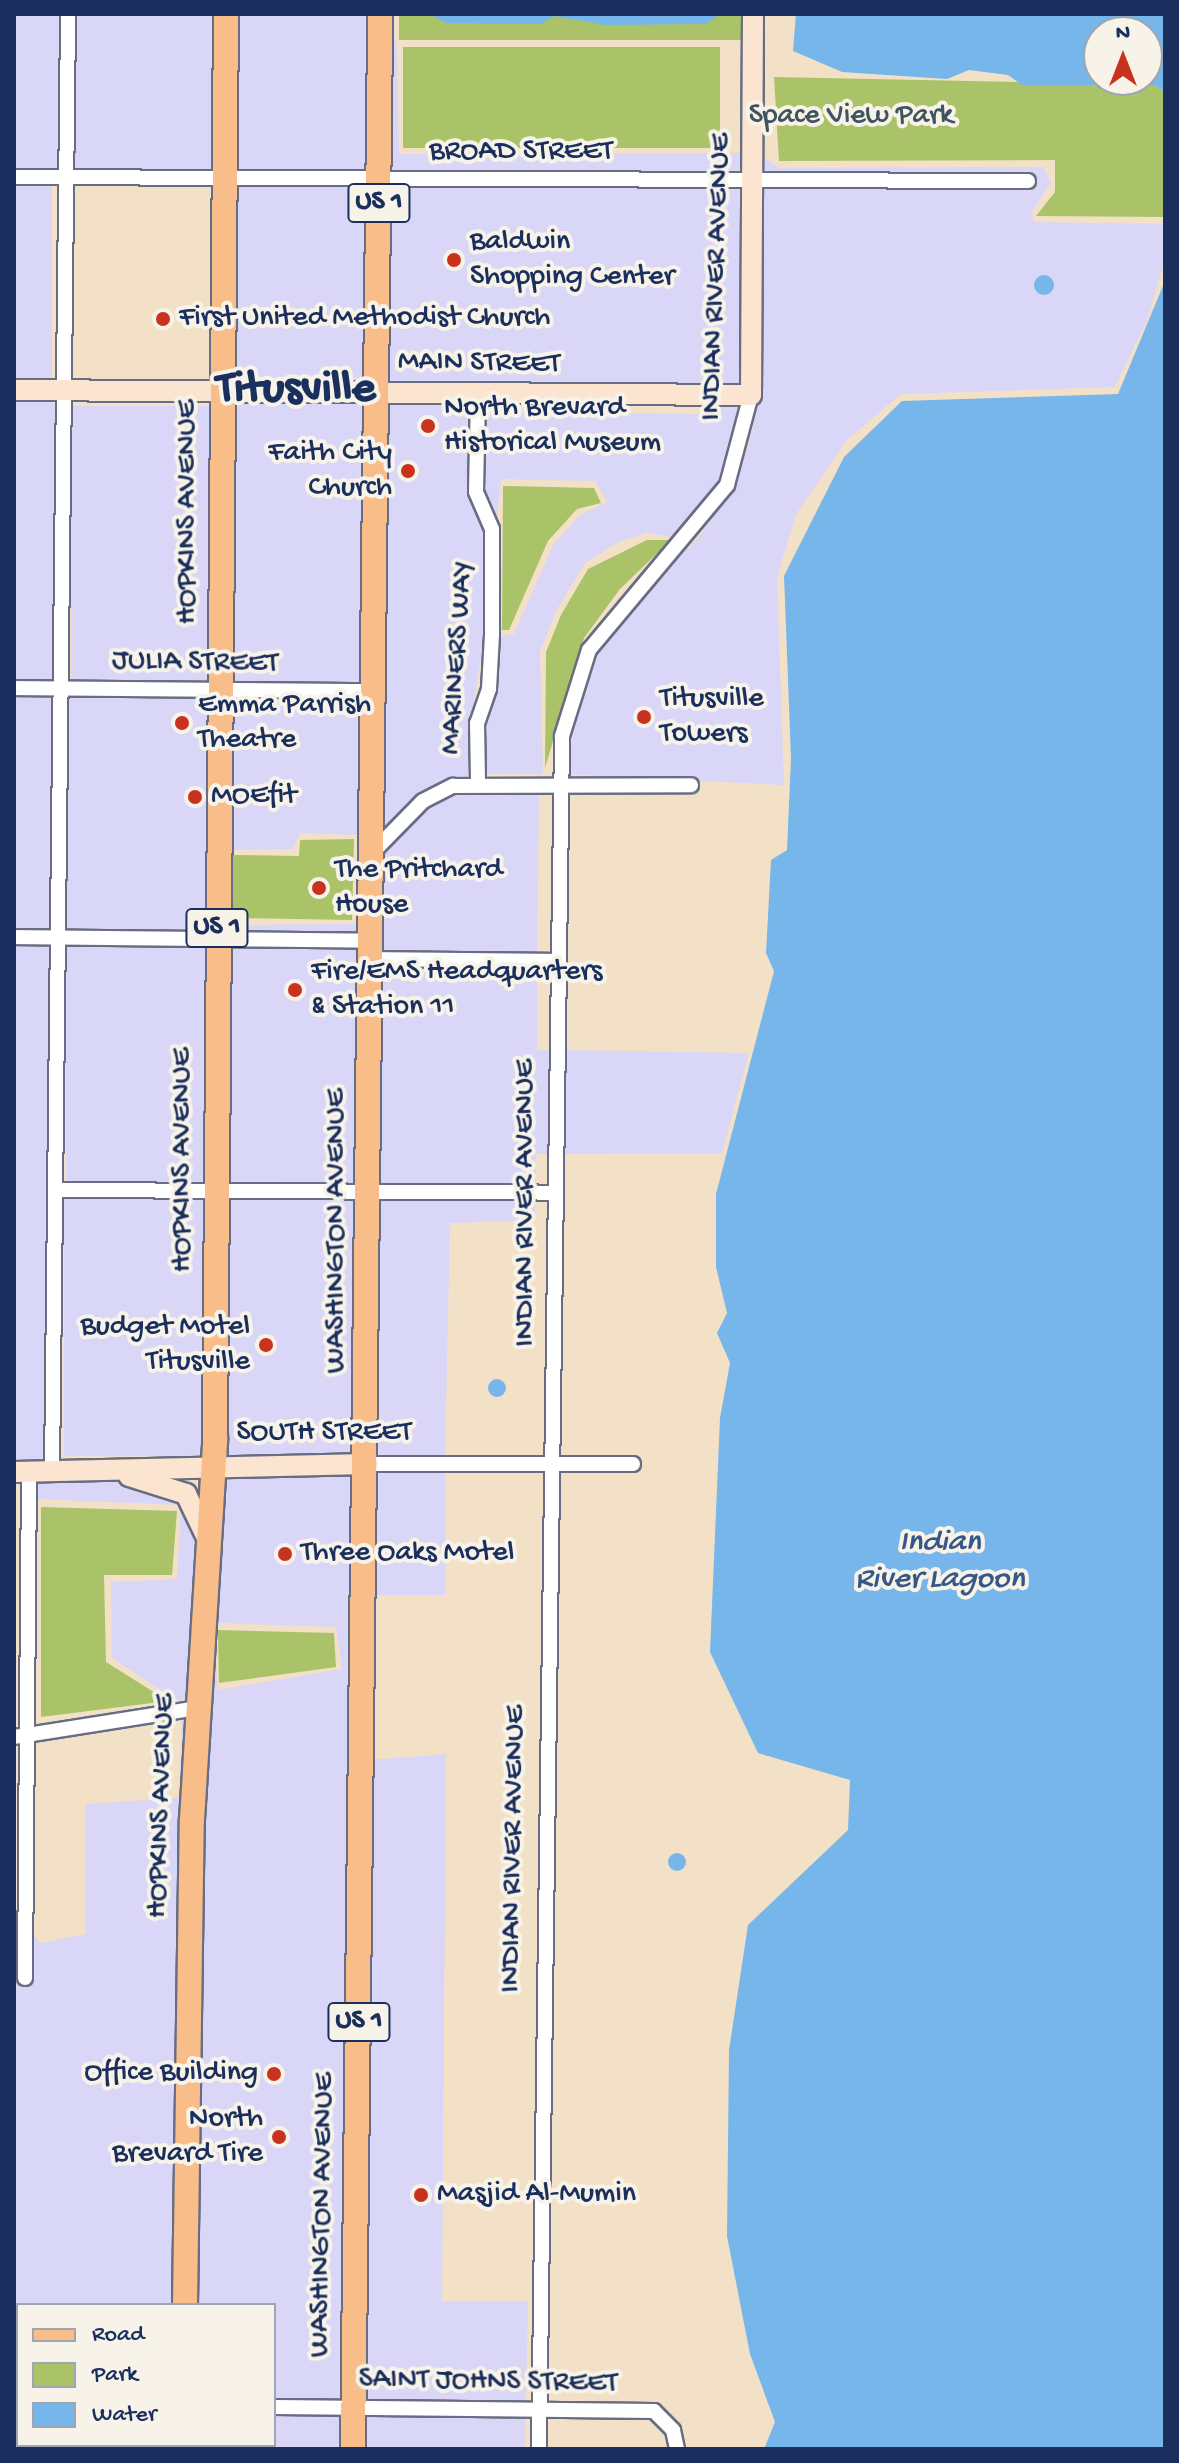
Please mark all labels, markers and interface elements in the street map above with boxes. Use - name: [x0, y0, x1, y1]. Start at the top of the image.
- north arrow: [1083, 16, 1163, 96]
- text: N: [1116, 21, 1130, 47]
- park label: Space View Park: [749, 99, 953, 135]
- street label: INDIAN RIVER AVENUE: [695, 133, 741, 421]
- street label: BROAD STREET: [429, 135, 613, 171]
- road number: US 1: [347, 179, 411, 227]
- place label: Baldwin Shopping Center: [470, 225, 674, 296]
- marker: Baldwin Shopping Center: [445, 251, 463, 269]
- place label: First United Methodist Church: [179, 301, 550, 337]
- marker: First United Methodist Church: [154, 310, 172, 328]
- street label: MAIN STREET: [397, 345, 561, 383]
- district label: Titusville: [216, 363, 376, 419]
- place label: North Brevard Historical Museum: [444, 391, 661, 462]
- street label: HOPKINS AVENUE: [171, 400, 207, 624]
- marker: North Brevard Historical Museum: [419, 417, 437, 435]
- place label: Faith City Church: [268, 436, 392, 506]
- marker: Faith City Church: [399, 462, 417, 480]
- street label: MARINERS WAY: [434, 560, 484, 756]
- street label: JULIA STREET: [112, 645, 278, 683]
- place label: Titusville Towers: [660, 682, 764, 752]
- place label: Emma Parrish Theatre: [198, 688, 371, 758]
- marker: Titusville Towers: [635, 708, 653, 726]
- marker: Emma Parrish Theatre: [173, 714, 191, 732]
- place label: MOEfit: [211, 779, 297, 815]
- marker: MOEfit: [186, 788, 204, 806]
- place label: The Pritchard House: [335, 853, 502, 924]
- marker: The Pritchard House: [310, 879, 328, 897]
- road number: US 1: [185, 904, 249, 952]
- place label: Fire/EMS Headquarters & Station 11: [311, 955, 602, 1026]
- marker: Fire/EMS Headquarters & Station 11: [286, 981, 304, 999]
- street label: HOPKINS AVENUE: [166, 1048, 202, 1272]
- street label: INDIAN RIVER AVENUE: [509, 1059, 545, 1347]
- street label: WASHINGTON AVENUE: [320, 1089, 356, 1373]
- place label: Budget Motel Titusville: [80, 1310, 250, 1380]
- marker: Budget Motel Titusville: [257, 1336, 275, 1354]
- street label: SOUTH STREET: [236, 1416, 412, 1452]
- water label: Indian River Lagoon: [855, 1525, 1025, 1600]
- place label: Three Oaks Motel: [301, 1536, 514, 1572]
- marker: Three Oaks Motel: [276, 1545, 294, 1563]
- street label: HOPKINS AVENUE: [141, 1693, 185, 1919]
- street label: INDIAN RIVER AVENUE: [494, 1705, 536, 1993]
- road number: US 1: [327, 1998, 391, 2046]
- place label: Office Building: [84, 2056, 258, 2092]
- marker: Office Building: [265, 2065, 283, 2083]
- street label: WASHINGTON AVENUE: [304, 2072, 344, 2358]
- place label: North Brevard Tire: [112, 2102, 263, 2172]
- marker: North Brevard Tire: [270, 2128, 288, 2146]
- place label: Masjid Al-Mumin: [437, 2177, 636, 2213]
- marker: Masjid Al-Mumin: [412, 2186, 430, 2204]
- legend: [16, 2303, 276, 2447]
- text: Road: [92, 2321, 144, 2350]
- text: Park: [92, 2361, 138, 2390]
- street label: SAINT JOHNS STREET: [358, 2363, 618, 2403]
- text: Water: [92, 2401, 156, 2430]

